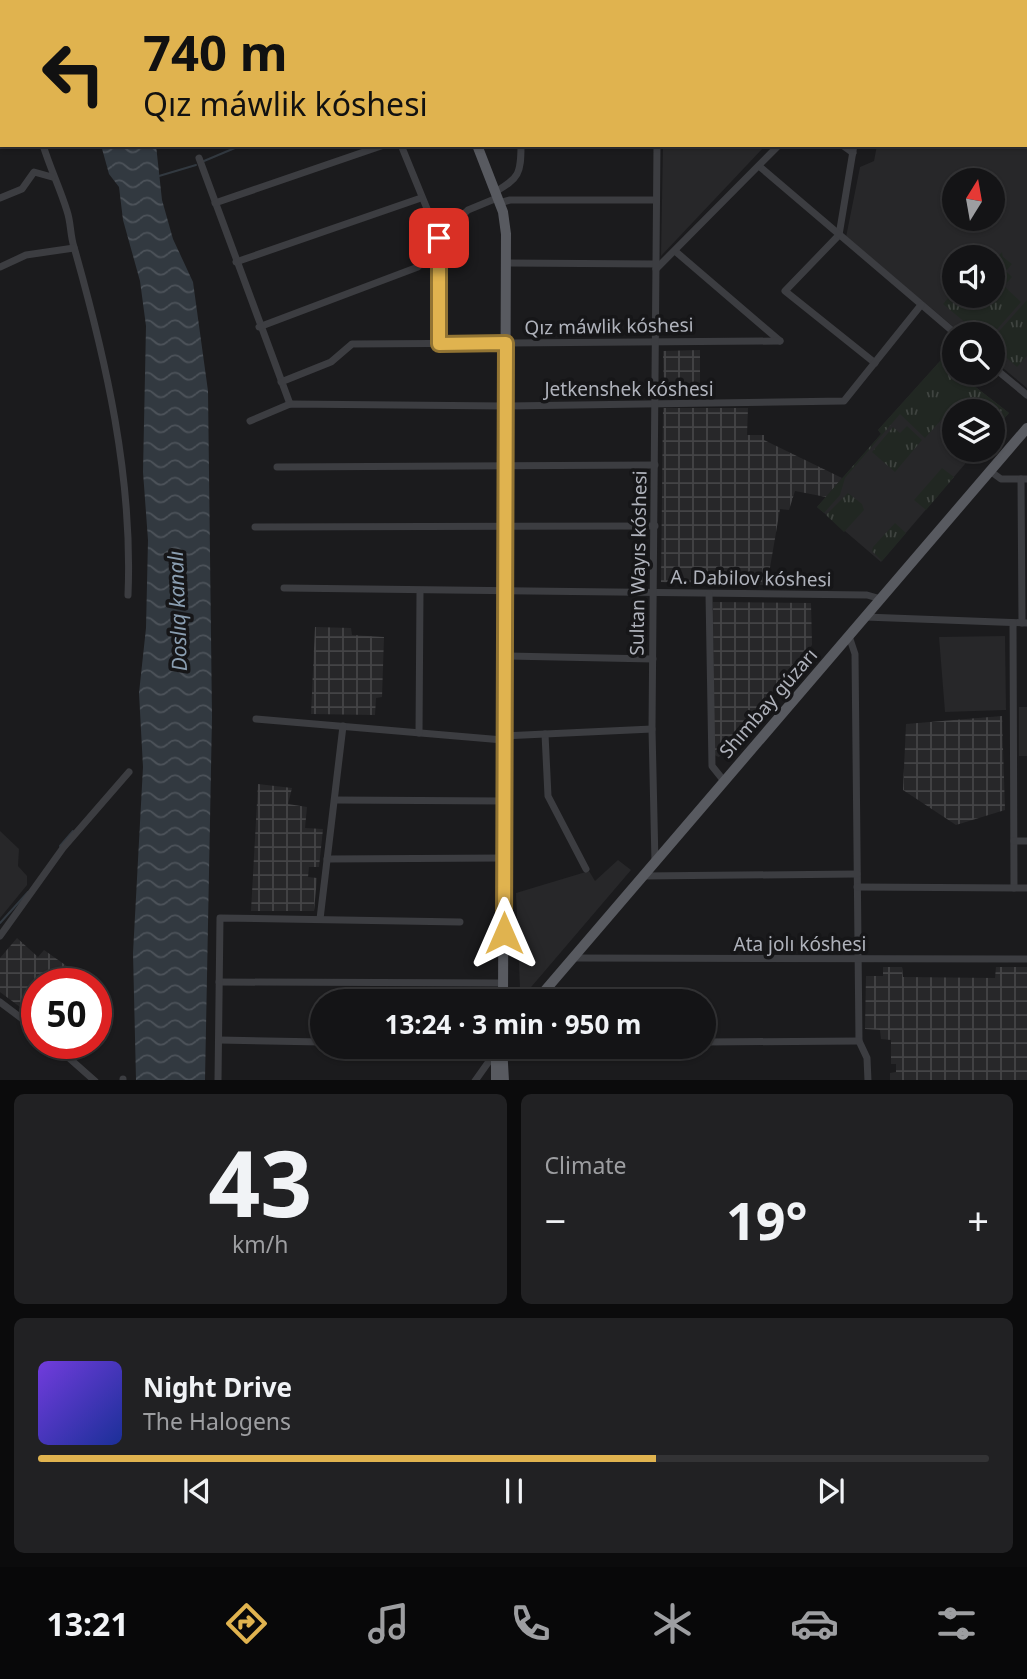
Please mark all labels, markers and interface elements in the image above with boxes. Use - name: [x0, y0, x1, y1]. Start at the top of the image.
- text: 740 m: [143, 19, 288, 85]
- icon: left: [28, 28, 119, 119]
- text: Qız máwlik kóshesi: [143, 82, 428, 125]
- north arrow: [942, 168, 1004, 231]
- map controls: [942, 168, 1005, 462]
- pin: [409, 208, 469, 268]
- icon: arrive: [420, 219, 458, 257]
- button: sound: [942, 245, 1005, 308]
- street label: Qız máwlik kóshesi: [524, 312, 694, 340]
- button: search: [942, 322, 1005, 385]
- street label: Jetkenshek kóshesi: [542, 376, 714, 402]
- button: layers: [942, 399, 1005, 462]
- street label: Sultan Wayıs kóshesi: [623, 470, 653, 656]
- water label: Doslıq kanalı: [161, 550, 193, 672]
- street label: A. Dabilov kóshesi: [670, 564, 832, 592]
- street label: Shımbay gúzarı: [713, 643, 823, 763]
- position arrow: [467, 896, 541, 970]
- street label: Ata jolı kóshesi: [734, 931, 866, 957]
- speed limit sign: 50: [21, 968, 112, 1059]
- text: 13:24 · 3 min · 950 m: [385, 1006, 641, 1042]
- text: 43: [208, 1120, 312, 1244]
- text: Climate: [545, 1149, 627, 1181]
- text: 19°: [726, 1184, 808, 1255]
- text: −: [545, 1194, 566, 1246]
- text: +: [967, 1194, 989, 1246]
- text: km/h: [232, 1228, 289, 1260]
- text: Night Drive: [143, 1369, 292, 1405]
- text: The Halogens: [143, 1405, 291, 1437]
- icon: previous: [178, 1472, 216, 1510]
- icon: pause: [495, 1472, 533, 1510]
- icon: next: [812, 1472, 850, 1510]
- icon: directions: [222, 1599, 271, 1648]
- icon: music: [364, 1599, 413, 1648]
- icon: phone: [506, 1599, 555, 1648]
- icon: climate: [648, 1599, 697, 1648]
- icon: car: [790, 1599, 839, 1648]
- icon: filters: [932, 1599, 981, 1648]
- text: 13:21: [46, 1602, 129, 1645]

